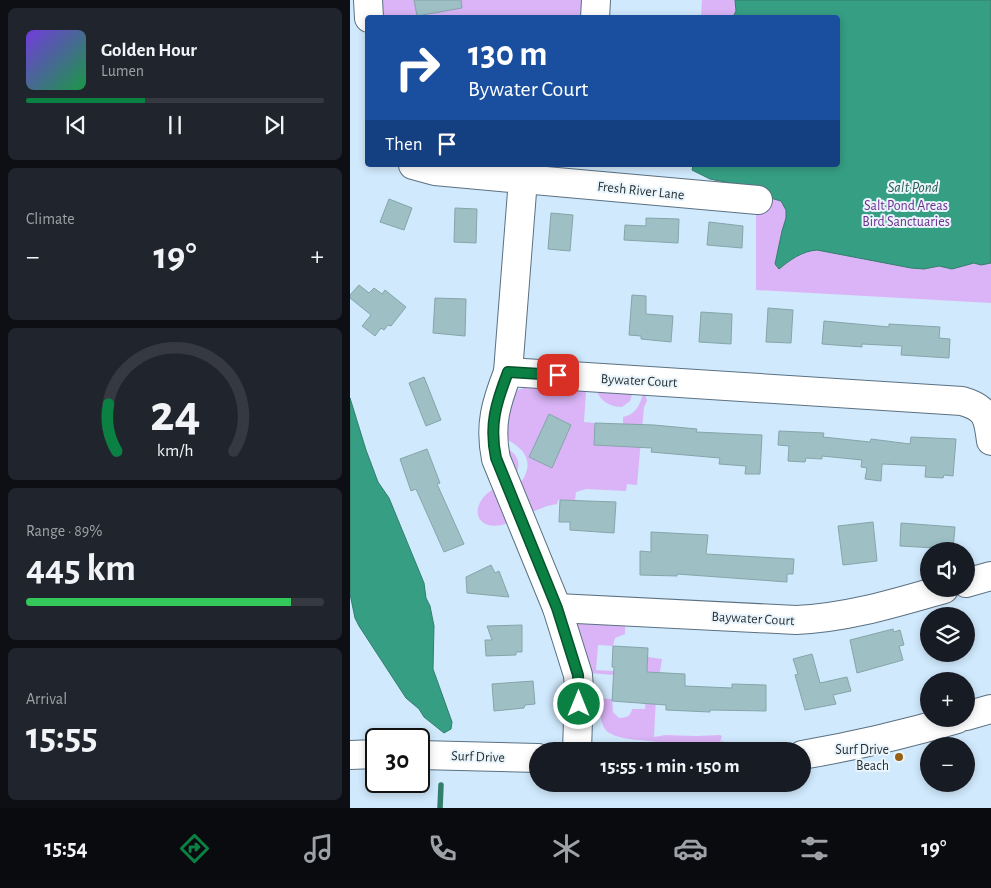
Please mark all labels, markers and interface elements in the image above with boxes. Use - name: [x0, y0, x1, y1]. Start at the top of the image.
- icon: right: [385, 35, 450, 100]
- text: 130 m: [468, 37, 547, 72]
- text: Golden Hour: [101, 41, 197, 60]
- text: Lumen: [101, 63, 144, 79]
- text: Bywater Court: [468, 78, 588, 100]
- icon: previous: [62, 111, 90, 139]
- icon: pause: [161, 111, 189, 139]
- icon: next: [260, 111, 288, 139]
- icon: arrive: [433, 130, 461, 158]
- text: Then: [385, 135, 423, 154]
- street label: Fresh River Lane: [597, 179, 685, 203]
- water label: Salt Pond: [888, 180, 939, 195]
- park label: Salt Pond Areas Bird Sanctuaries: [862, 199, 950, 229]
- text: Climate: [26, 211, 75, 227]
- text: 19°: [153, 238, 197, 276]
- text: −: [26, 243, 39, 271]
- text: +: [311, 243, 324, 271]
- pin: [537, 354, 579, 396]
- icon: arrive: [544, 361, 572, 389]
- street label: Bywater Court: [600, 372, 678, 390]
- text: 24: [150, 388, 200, 440]
- text: km/h: [157, 442, 193, 460]
- text: Range · 89%: [26, 523, 102, 539]
- map controls: [920, 542, 975, 792]
- button: sound: [920, 542, 975, 597]
- text: 445 km: [26, 550, 136, 588]
- button: layers: [920, 607, 975, 662]
- street label: Baywater Court: [711, 610, 795, 628]
- button: +: [920, 672, 975, 727]
- position arrow: [552, 677, 604, 729]
- text: Arrival: [26, 691, 67, 707]
- text: 15:55: [26, 718, 98, 756]
- speed limit sign: 30: [365, 728, 430, 793]
- button: −: [920, 737, 975, 792]
- place label: Surf Drive Beach: [835, 743, 889, 773]
- street label: Surf Drive: [451, 749, 505, 765]
- marker: Surf Drive Beach: [893, 751, 905, 763]
- text: 15:55 · 1 min · 150 m: [600, 757, 740, 776]
- icon: directions: [177, 831, 212, 866]
- icon: music: [301, 831, 336, 866]
- icon: phone: [425, 831, 460, 866]
- icon: climate: [549, 831, 584, 866]
- icon: car: [673, 831, 708, 866]
- icon: filters: [797, 831, 832, 866]
- text: 15:54: [45, 837, 88, 859]
- text: 19°: [921, 837, 946, 859]

